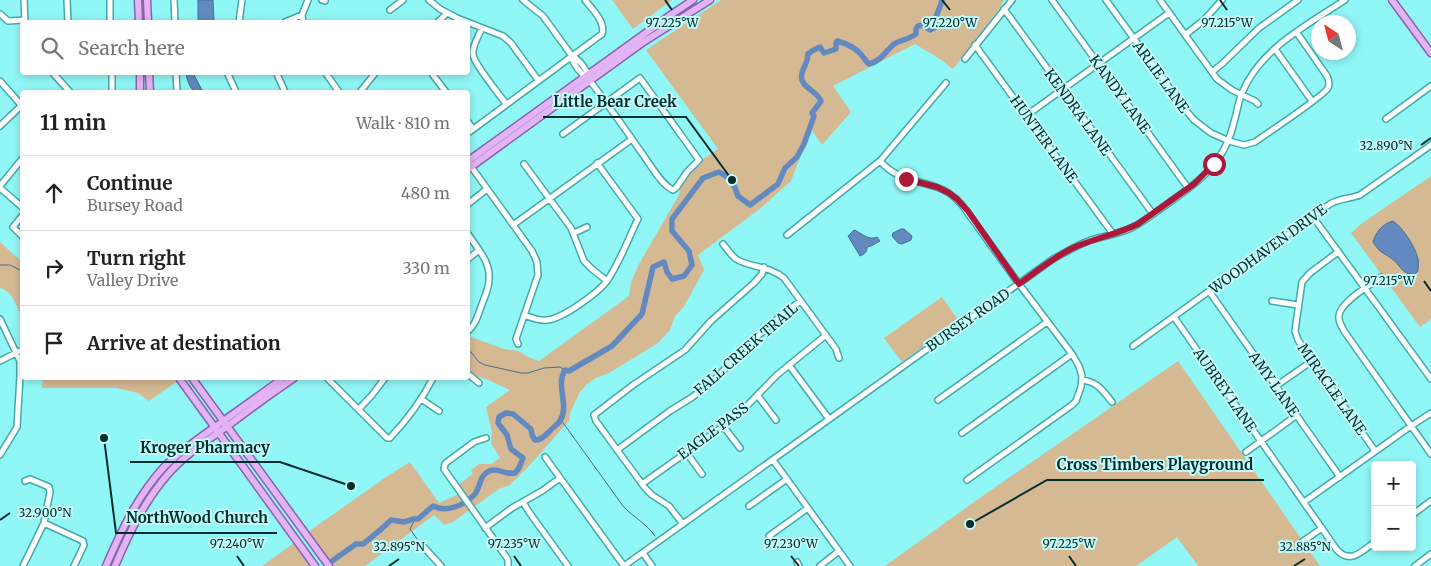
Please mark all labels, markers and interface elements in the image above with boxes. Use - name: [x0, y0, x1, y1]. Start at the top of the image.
- text: 97.225°W: [645, 15, 700, 30]
- text: 97.220°W: [923, 15, 978, 30]
- text: 97.215°W: [1201, 15, 1254, 30]
- north arrow: [1311, 15, 1356, 60]
- search box: [20, 20, 470, 75]
- icon: search: [38, 34, 66, 62]
- text: Search here: [78, 36, 185, 60]
- street label: ARLIE LANE: [1128, 37, 1193, 116]
- street label: KANDY LANE: [1085, 51, 1155, 137]
- street label: KENDRA LANE: [1041, 65, 1115, 159]
- callout: Little Bear Creek: [543, 87, 686, 117]
- text: Little Bear Creek: [553, 92, 677, 111]
- street label: HUNTER LANE: [1006, 92, 1082, 186]
- text: 11 min: [40, 109, 106, 136]
- text: Walk · 810 m: [356, 113, 450, 133]
- text: 32.890°N: [1360, 138, 1413, 153]
- route start: [1203, 153, 1226, 176]
- route end: [895, 168, 918, 191]
- text: Continue: [87, 171, 173, 195]
- icon: ahead: [40, 179, 68, 207]
- text: 480 m: [401, 183, 450, 203]
- text: Bursey Road: [87, 195, 183, 215]
- street label: WOODHAVEN DRIVE: [1205, 200, 1330, 298]
- text: Turn right: [87, 246, 186, 270]
- icon: right: [40, 254, 68, 282]
- text: 330 m: [403, 258, 450, 278]
- text: Valley Drive: [87, 270, 178, 290]
- text: 97.215°W: [1363, 273, 1416, 288]
- street label: BURSEY ROAD: [923, 284, 1014, 356]
- street label: FALL CREEK TRAIL: [690, 299, 802, 399]
- icon: arrive: [40, 329, 68, 357]
- text: Arrive at destination: [87, 331, 281, 355]
- street label: MIRACLE LANE: [1294, 340, 1370, 438]
- street label: AUBREY LANE: [1189, 344, 1261, 436]
- street label: AMY LANE: [1244, 347, 1303, 420]
- street label: EAGLE PASS: [674, 399, 752, 463]
- callout: Kroger Pharmacy: [130, 432, 280, 462]
- text: Kroger Pharmacy: [140, 438, 270, 457]
- callout: Cross Timbers Playground: [1047, 450, 1264, 480]
- text: Cross Timbers Playground: [1057, 455, 1253, 474]
- map controls: [1371, 461, 1416, 551]
- button: +: [1371, 461, 1416, 506]
- callout: NorthWood Church: [116, 503, 277, 533]
- text: 32.900°N: [19, 505, 72, 520]
- button: −: [1371, 506, 1416, 551]
- text: NorthWood Church: [126, 508, 268, 527]
- text: 97.240°W: [210, 536, 265, 551]
- text: 97.235°W: [488, 536, 541, 551]
- text: 97.230°W: [764, 536, 819, 551]
- text: 97.225°W: [1042, 536, 1097, 551]
- text: 32.895°N: [373, 539, 426, 554]
- text: 32.885°N: [1279, 539, 1331, 554]

